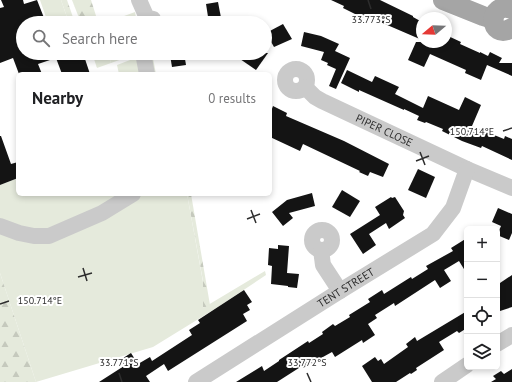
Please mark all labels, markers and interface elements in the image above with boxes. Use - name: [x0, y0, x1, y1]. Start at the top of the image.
- north arrow: [416, 12, 452, 48]
- text: 33.773°S: [352, 13, 390, 26]
- search box: [16, 16, 272, 60]
- icon: search: [30, 27, 52, 49]
- text: Search here: [62, 29, 138, 48]
- text: Nearby: [32, 87, 83, 109]
- text: 0 results: [208, 90, 256, 107]
- street label: PIPER CLOSE: [354, 111, 415, 150]
- text: 150.714°E: [450, 125, 494, 138]
- map controls: [464, 226, 500, 370]
- button: +: [464, 226, 500, 262]
- button: −: [464, 262, 500, 298]
- street label: TENT STREET: [315, 265, 377, 311]
- text: 150.714°E: [18, 294, 62, 307]
- button: locate: [464, 298, 500, 334]
- button: layers: [464, 334, 500, 370]
- text: 33.771°S: [100, 356, 138, 369]
- text: 33.772°S: [288, 356, 326, 369]

